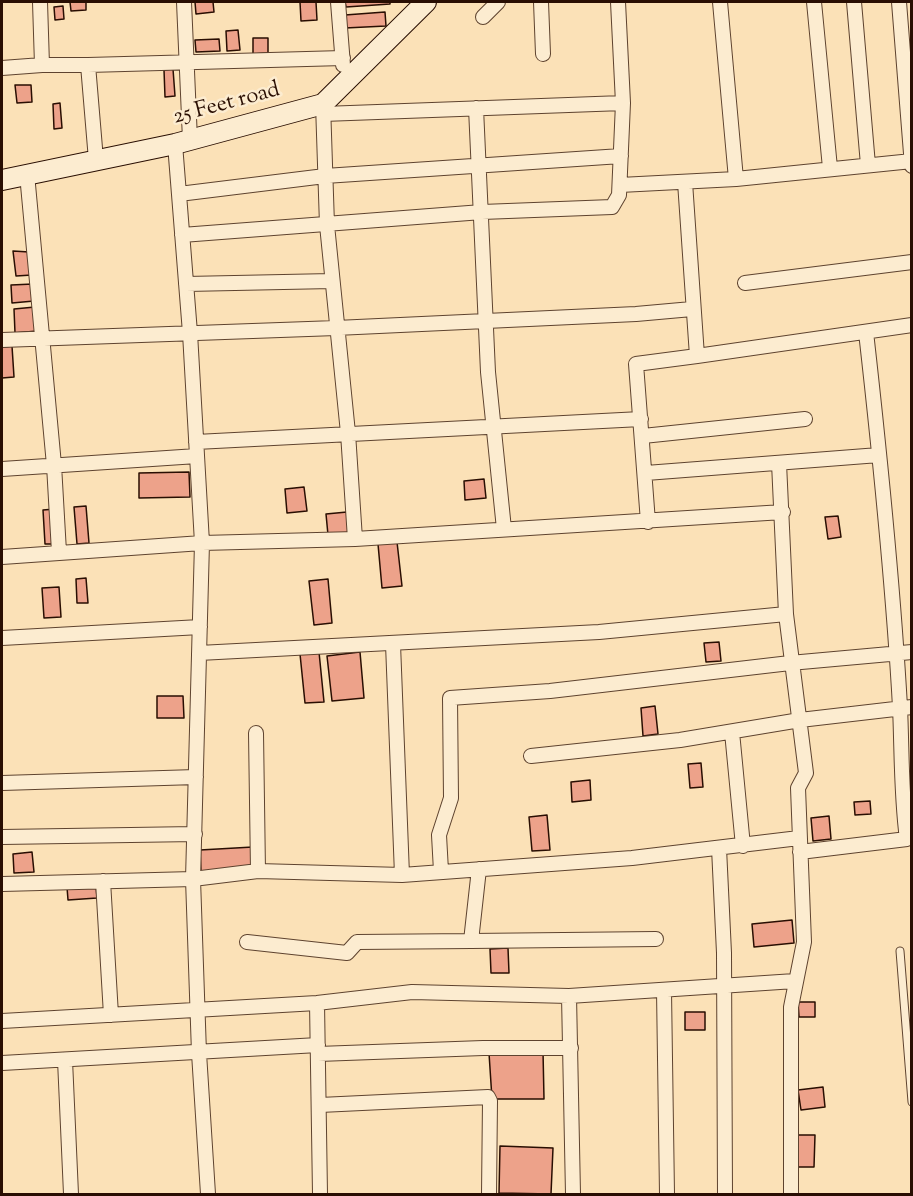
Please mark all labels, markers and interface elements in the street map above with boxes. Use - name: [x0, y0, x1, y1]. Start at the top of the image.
- street label: 25 Feet road: [171, 78, 283, 132]

